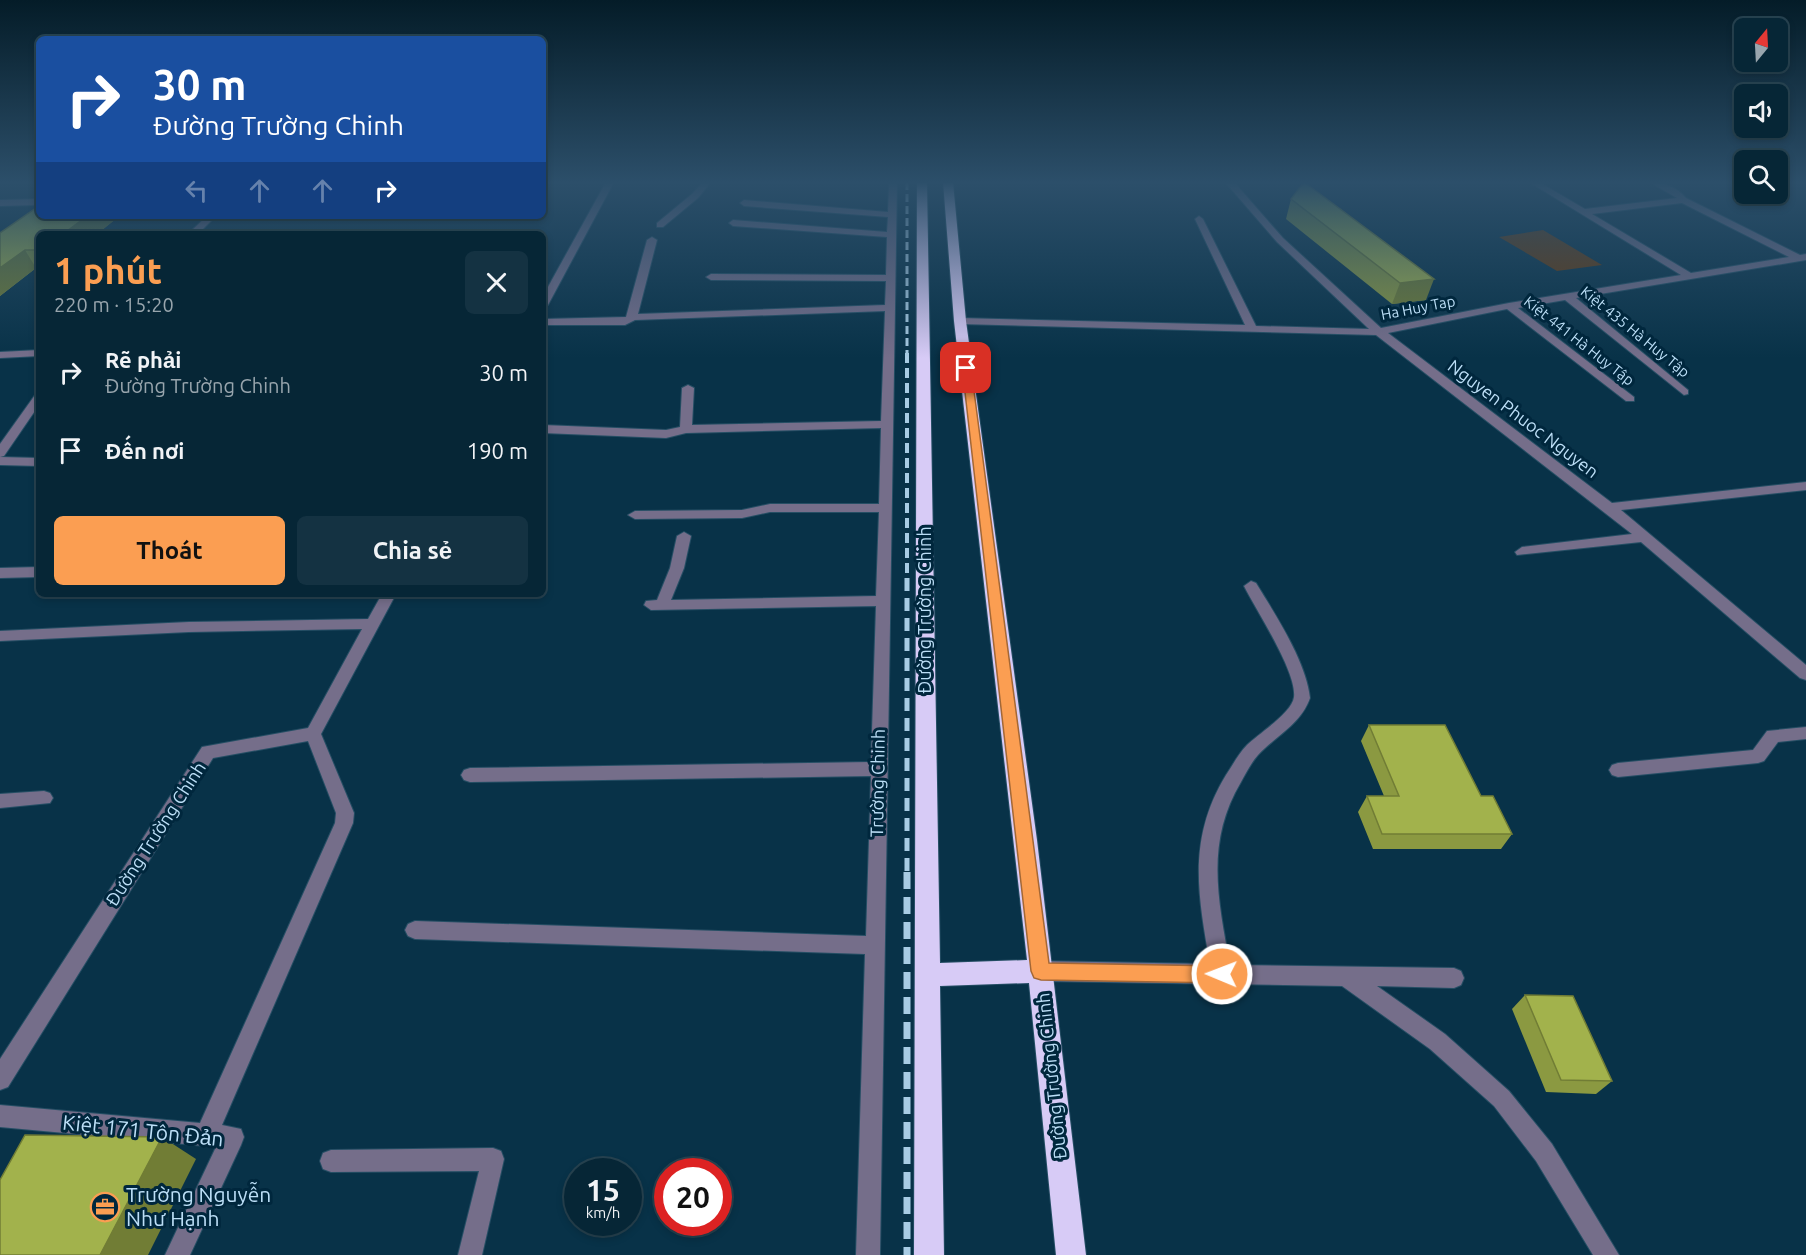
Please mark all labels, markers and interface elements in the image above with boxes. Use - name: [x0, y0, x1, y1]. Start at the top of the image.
- north arrow: [1734, 18, 1788, 72]
- map controls: [1734, 18, 1788, 204]
- icon: right: [54, 60, 132, 138]
- text: 30 m: [153, 61, 247, 108]
- button: sound: [1734, 84, 1788, 138]
- text: Đường Trường Chinh: [153, 110, 404, 140]
- button: search: [1734, 150, 1788, 204]
- icon: left: [180, 174, 213, 207]
- icon: ahead: [243, 174, 276, 207]
- icon: ahead: [306, 174, 339, 207]
- icon: right: [369, 174, 402, 207]
- text: 1 phút: [54, 250, 162, 291]
- button: close: [465, 251, 528, 314]
- street label: Kiệt 435 Hà Huy Tập: [1578, 283, 1693, 381]
- street label: Ha Huy Tap: [1379, 292, 1457, 323]
- street label: Kiệt 441 Hà Huy Tập: [1521, 292, 1638, 389]
- text: 220 m · 15:20: [54, 293, 174, 316]
- pin: [940, 342, 991, 393]
- text: Rẽ phải: [105, 347, 181, 372]
- icon: arrive: [949, 351, 982, 384]
- street label: Nguyen Phuoc Nguyen: [1444, 355, 1603, 481]
- icon: right: [54, 356, 87, 389]
- text: 30 m: [479, 360, 528, 385]
- text: Đường Trường Chinh: [105, 374, 291, 397]
- icon: arrive: [54, 434, 87, 467]
- text: Đến nơi: [105, 438, 184, 463]
- text: 190 m: [467, 438, 528, 463]
- button: Thoát: [54, 516, 285, 585]
- button: Chia sẻ: [297, 516, 528, 585]
- street label: Đường Trường Chinh: [914, 526, 934, 694]
- street label: Trường Chinh: [866, 729, 888, 837]
- street label: Đường Trường Chinh: [101, 758, 209, 909]
- position arrow: [1190, 942, 1254, 1006]
- street label: Đường Trường Chinh: [1032, 992, 1070, 1160]
- street label: Kiệt 171 Tôn Đản: [61, 1110, 225, 1150]
- speed limit sign: 20: [654, 1158, 732, 1236]
- text: 15: [586, 1173, 620, 1207]
- place label: Trường Nguyễn Như Hạnh: [126, 1181, 271, 1230]
- office icon: Trường Nguyễn Như Hạnh: [89, 1191, 121, 1223]
- text: km/h: [586, 1204, 620, 1221]

